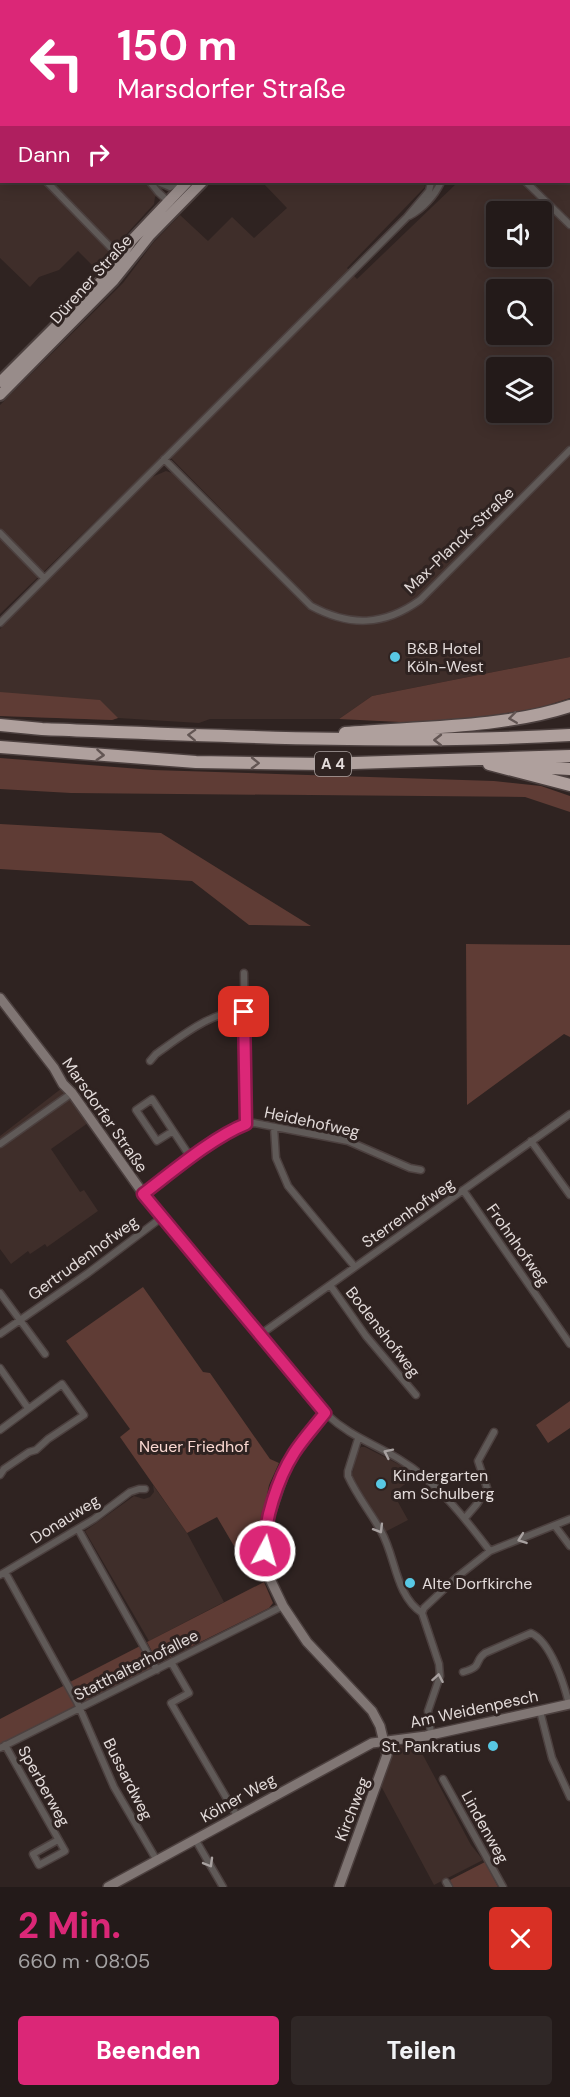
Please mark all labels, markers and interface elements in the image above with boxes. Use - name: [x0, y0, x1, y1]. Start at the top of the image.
- text: 150 m: [117, 18, 237, 73]
- icon: left: [18, 24, 96, 102]
- text: Marsdorfer Straße: [117, 71, 346, 106]
- icon: right: [82, 138, 115, 171]
- text: Dann: [18, 140, 70, 169]
- map controls: [486, 201, 552, 423]
- button: sound: [486, 201, 552, 267]
- street label: Dürener Straße: [45, 230, 137, 328]
- button: search: [486, 279, 552, 345]
- button: layers: [486, 357, 552, 423]
- street label: Max-Planck-Straße: [400, 482, 518, 598]
- place label: B&B Hotel Köln-West: [407, 638, 484, 677]
- marker: B&B Hotel Köln-West: [388, 650, 402, 664]
- one-way arrow: [508, 712, 518, 724]
- one-way arrow: [188, 728, 197, 741]
- one-way arrow: [434, 734, 443, 746]
- one-way arrow: [95, 749, 104, 762]
- road number: A 4: [315, 752, 351, 776]
- one-way arrow: [250, 757, 259, 769]
- pin: [218, 986, 269, 1037]
- icon: arrive: [227, 995, 260, 1028]
- street label: Marsdorfer Straße: [58, 1053, 152, 1177]
- street label: Heidehofweg: [262, 1102, 362, 1142]
- street label: Sterrenhofweg: [358, 1173, 458, 1253]
- street label: Frohnhofweg: [482, 1200, 554, 1290]
- street label: Gertrudenhofweg: [24, 1211, 142, 1305]
- street label: Bodenshofweg: [341, 1282, 425, 1382]
- park label: Neuer Friedhof: [139, 1436, 249, 1457]
- one-way arrow: [384, 1449, 395, 1460]
- place label: Kindergarten am Schulberg: [393, 1465, 494, 1504]
- marker: Kindergarten am Schulberg: [374, 1477, 388, 1491]
- street label: Donauweg: [27, 1490, 103, 1548]
- position arrow: [233, 1519, 297, 1583]
- one-way arrow: [372, 1523, 384, 1533]
- one-way arrow: [517, 1531, 528, 1544]
- place label: Alte Dorfkirche: [422, 1573, 532, 1594]
- marker: Alte Dorfkirche: [403, 1576, 417, 1590]
- street label: Statthalterhofallee: [70, 1625, 202, 1705]
- one-way arrow: [431, 1673, 443, 1683]
- street label: Am Weidenpesch: [408, 1685, 540, 1733]
- street label: Bussardweg: [98, 1735, 158, 1824]
- place label: St. Pankratius: [381, 1736, 481, 1757]
- marker: St. Pankratius: [486, 1739, 500, 1753]
- street label: Sperberweg: [13, 1742, 75, 1830]
- street label: Kölner Weg: [197, 1769, 279, 1827]
- street label: Kirchweg: [330, 1774, 374, 1844]
- street label: Lindenweg: [457, 1787, 514, 1867]
- one-way arrow: [202, 1857, 213, 1867]
- text: 2 Min.: [18, 1902, 121, 1949]
- button: close: [489, 1907, 552, 1970]
- text: 660 m · 08:05: [18, 1948, 150, 1974]
- button: Beenden: [18, 2016, 279, 2085]
- button: Teilen: [291, 2016, 552, 2085]

